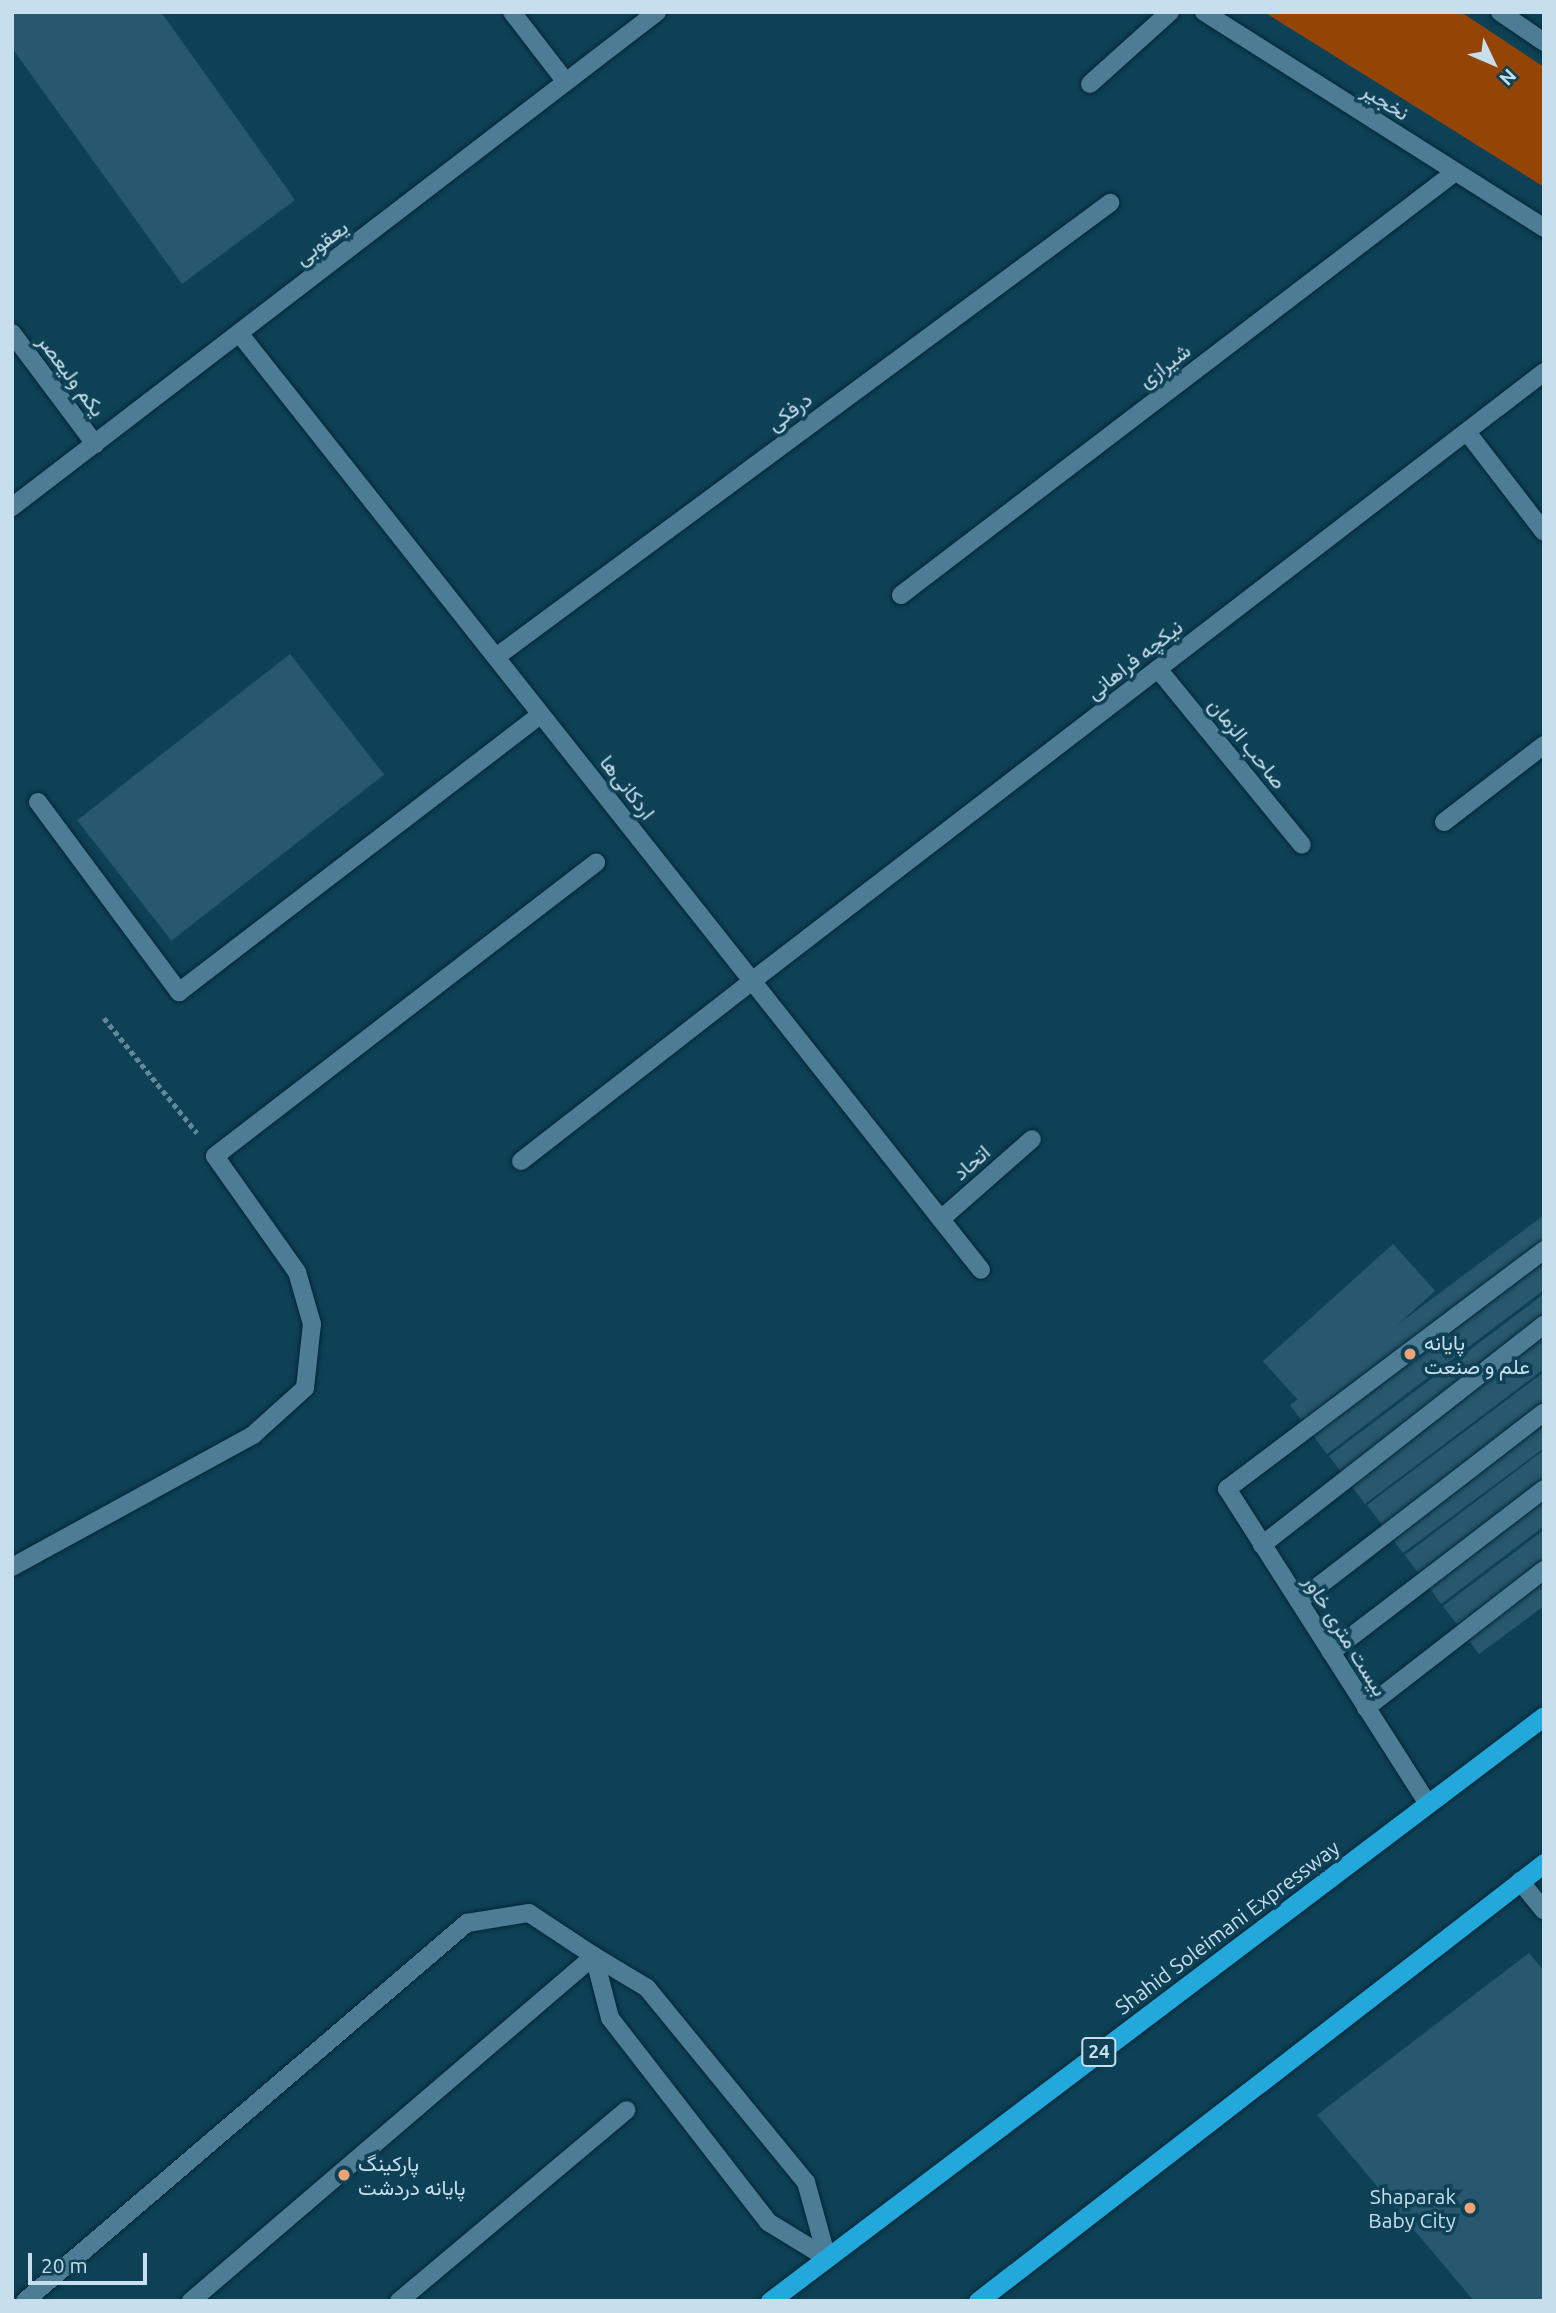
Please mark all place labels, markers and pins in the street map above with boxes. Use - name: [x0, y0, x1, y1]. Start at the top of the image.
- place label: پایانه علم و صنعت: [1424, 1329, 1530, 1379]
- marker: پایانه علم و صنعت: [1402, 1346, 1418, 1362]
- place label: پارکینگ پایانه دردشت: [358, 2150, 465, 2200]
- marker: پارکینگ پایانه دردشت: [336, 2167, 352, 2183]
- place label: Shaparak Baby City: [1368, 2183, 1456, 2233]
- marker: Shaparak Baby City: [1462, 2200, 1478, 2216]

